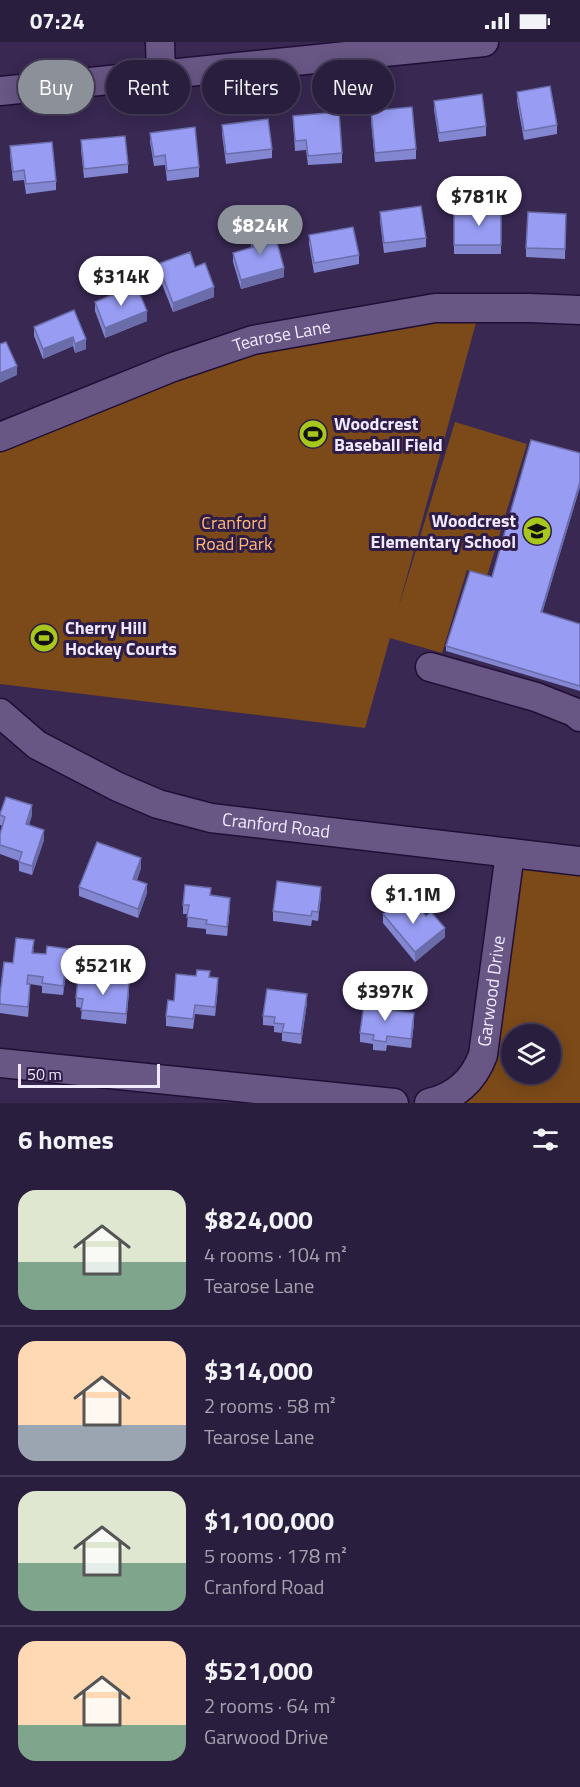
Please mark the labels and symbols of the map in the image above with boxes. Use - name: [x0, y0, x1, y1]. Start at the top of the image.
- pin: $781K: [437, 176, 521, 227]
- pin: $824K: [218, 205, 302, 256]
- pin: $314K: [79, 256, 163, 307]
- street label: Tearose Lane: [229, 313, 333, 359]
- place label: Woodcrest Baseball Field: [334, 410, 443, 458]
- sports icon: Woodcrest Baseball Field: [297, 418, 329, 450]
- place label: Woodcrest Elementary School: [371, 507, 516, 555]
- park label: Cranford Road Park: [195, 509, 273, 557]
- school or university icon: Woodcrest Elementary School: [521, 515, 553, 547]
- place label: Cherry Hill Hockey Courts: [65, 614, 177, 662]
- sports icon: Cherry Hill Hockey Courts: [28, 622, 60, 654]
- street label: Cranford Road: [221, 805, 332, 845]
- pin: $1.1M: [371, 874, 455, 925]
- street label: Garwood Drive: [470, 934, 512, 1048]
- pin: $521K: [61, 945, 145, 996]
- pin: $397K: [343, 971, 427, 1022]
- scale bar: [18, 1061, 160, 1088]

